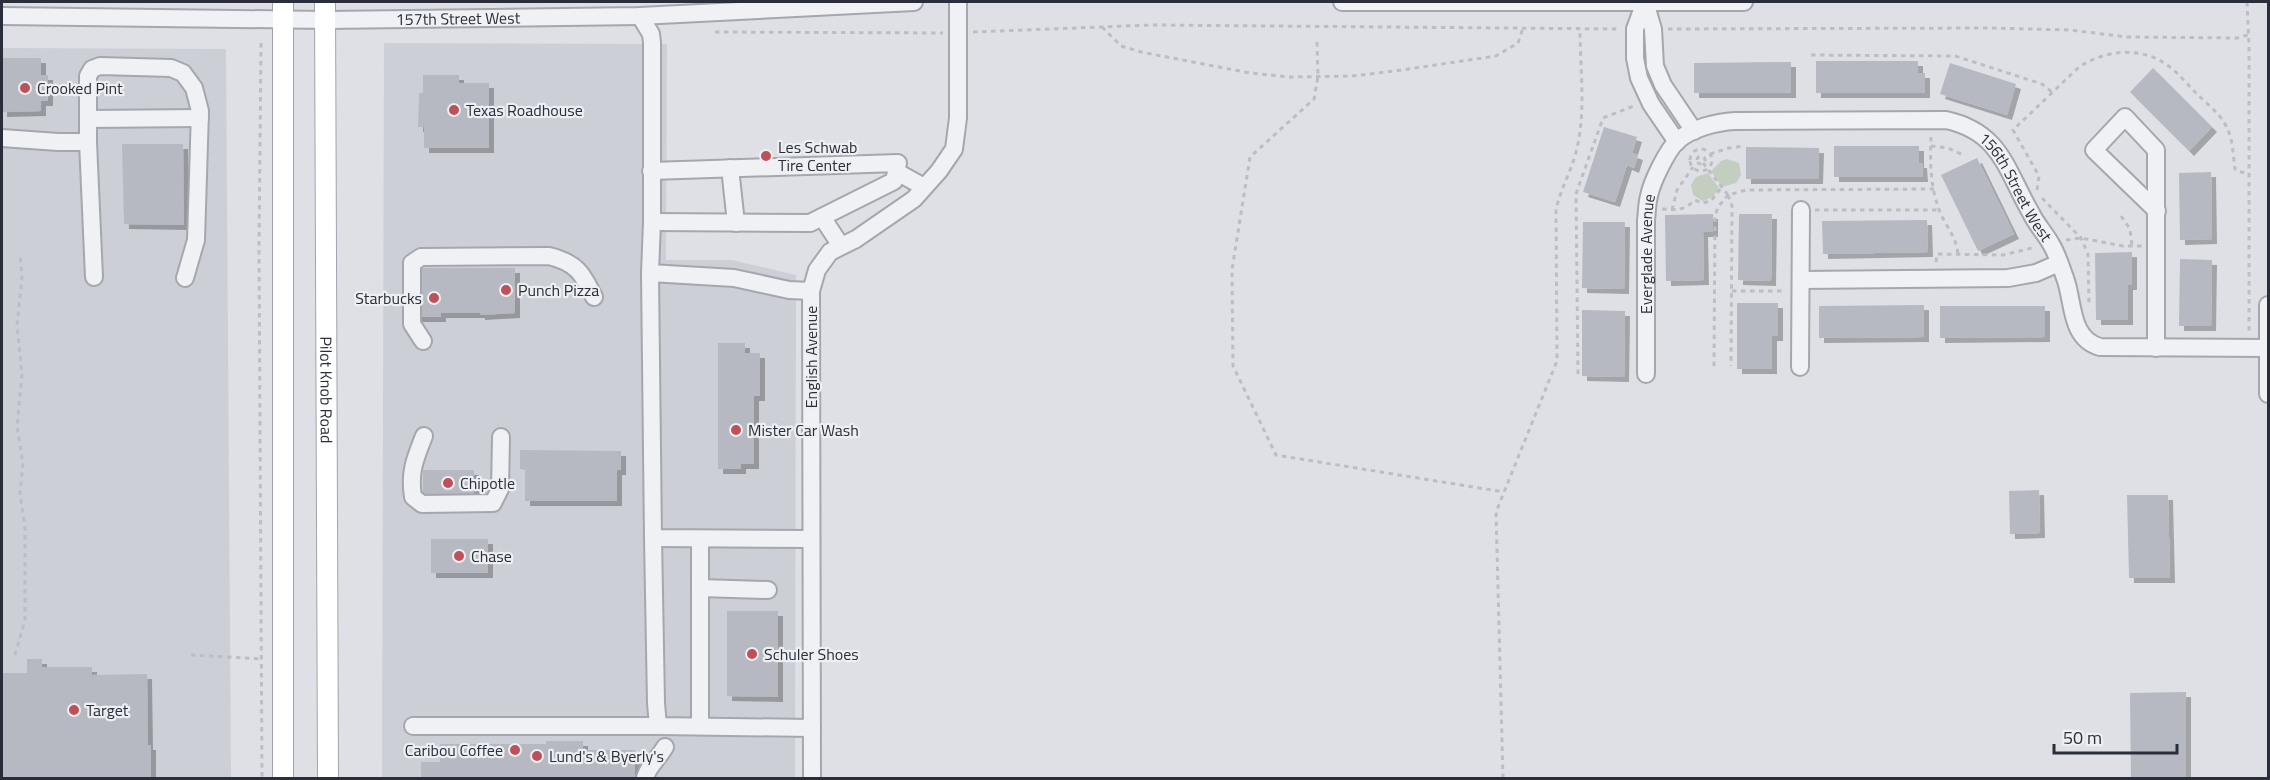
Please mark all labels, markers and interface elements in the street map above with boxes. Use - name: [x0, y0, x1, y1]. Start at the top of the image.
- street label: 157th Street West: [396, 6, 521, 31]
- place label: Crooked Pint: [37, 76, 123, 100]
- marker: Crooked Pint: [18, 81, 32, 95]
- place label: Texas Roadhouse: [466, 98, 583, 122]
- marker: Texas Roadhouse: [447, 103, 461, 117]
- street label: 156th Street West: [1974, 126, 2059, 247]
- place label: Les Schwab Tire Center: [778, 135, 857, 177]
- marker: Les Schwab Tire Center: [759, 149, 773, 163]
- street label: Everglade Avenue: [1634, 192, 1661, 314]
- place label: Punch Pizza: [518, 278, 599, 302]
- marker: Punch Pizza: [499, 283, 513, 297]
- place label: Starbucks: [355, 286, 422, 310]
- marker: Starbucks: [427, 291, 441, 305]
- street label: English Avenue: [799, 306, 823, 408]
- street label: Pilot Knob Road: [314, 336, 339, 444]
- place label: Mister Car Wash: [748, 418, 859, 442]
- marker: Mister Car Wash: [729, 423, 743, 437]
- place label: Chipotle: [460, 471, 515, 495]
- marker: Chipotle: [441, 476, 455, 490]
- place label: Chase: [471, 544, 512, 568]
- marker: Chase: [452, 549, 466, 563]
- place label: Schuler Shoes: [764, 642, 859, 666]
- marker: Schuler Shoes: [745, 647, 759, 661]
- place label: Target: [86, 698, 129, 722]
- marker: Target: [67, 703, 81, 717]
- scale bar: [2054, 717, 2177, 755]
- text: 50 m: [2063, 724, 2102, 751]
- place label: Caribou Coffee: [405, 738, 503, 762]
- marker: Caribou Coffee: [508, 743, 522, 757]
- place label: Lund's & Byerly's: [549, 744, 664, 768]
- marker: Lund's & Byerly's: [530, 749, 544, 763]

